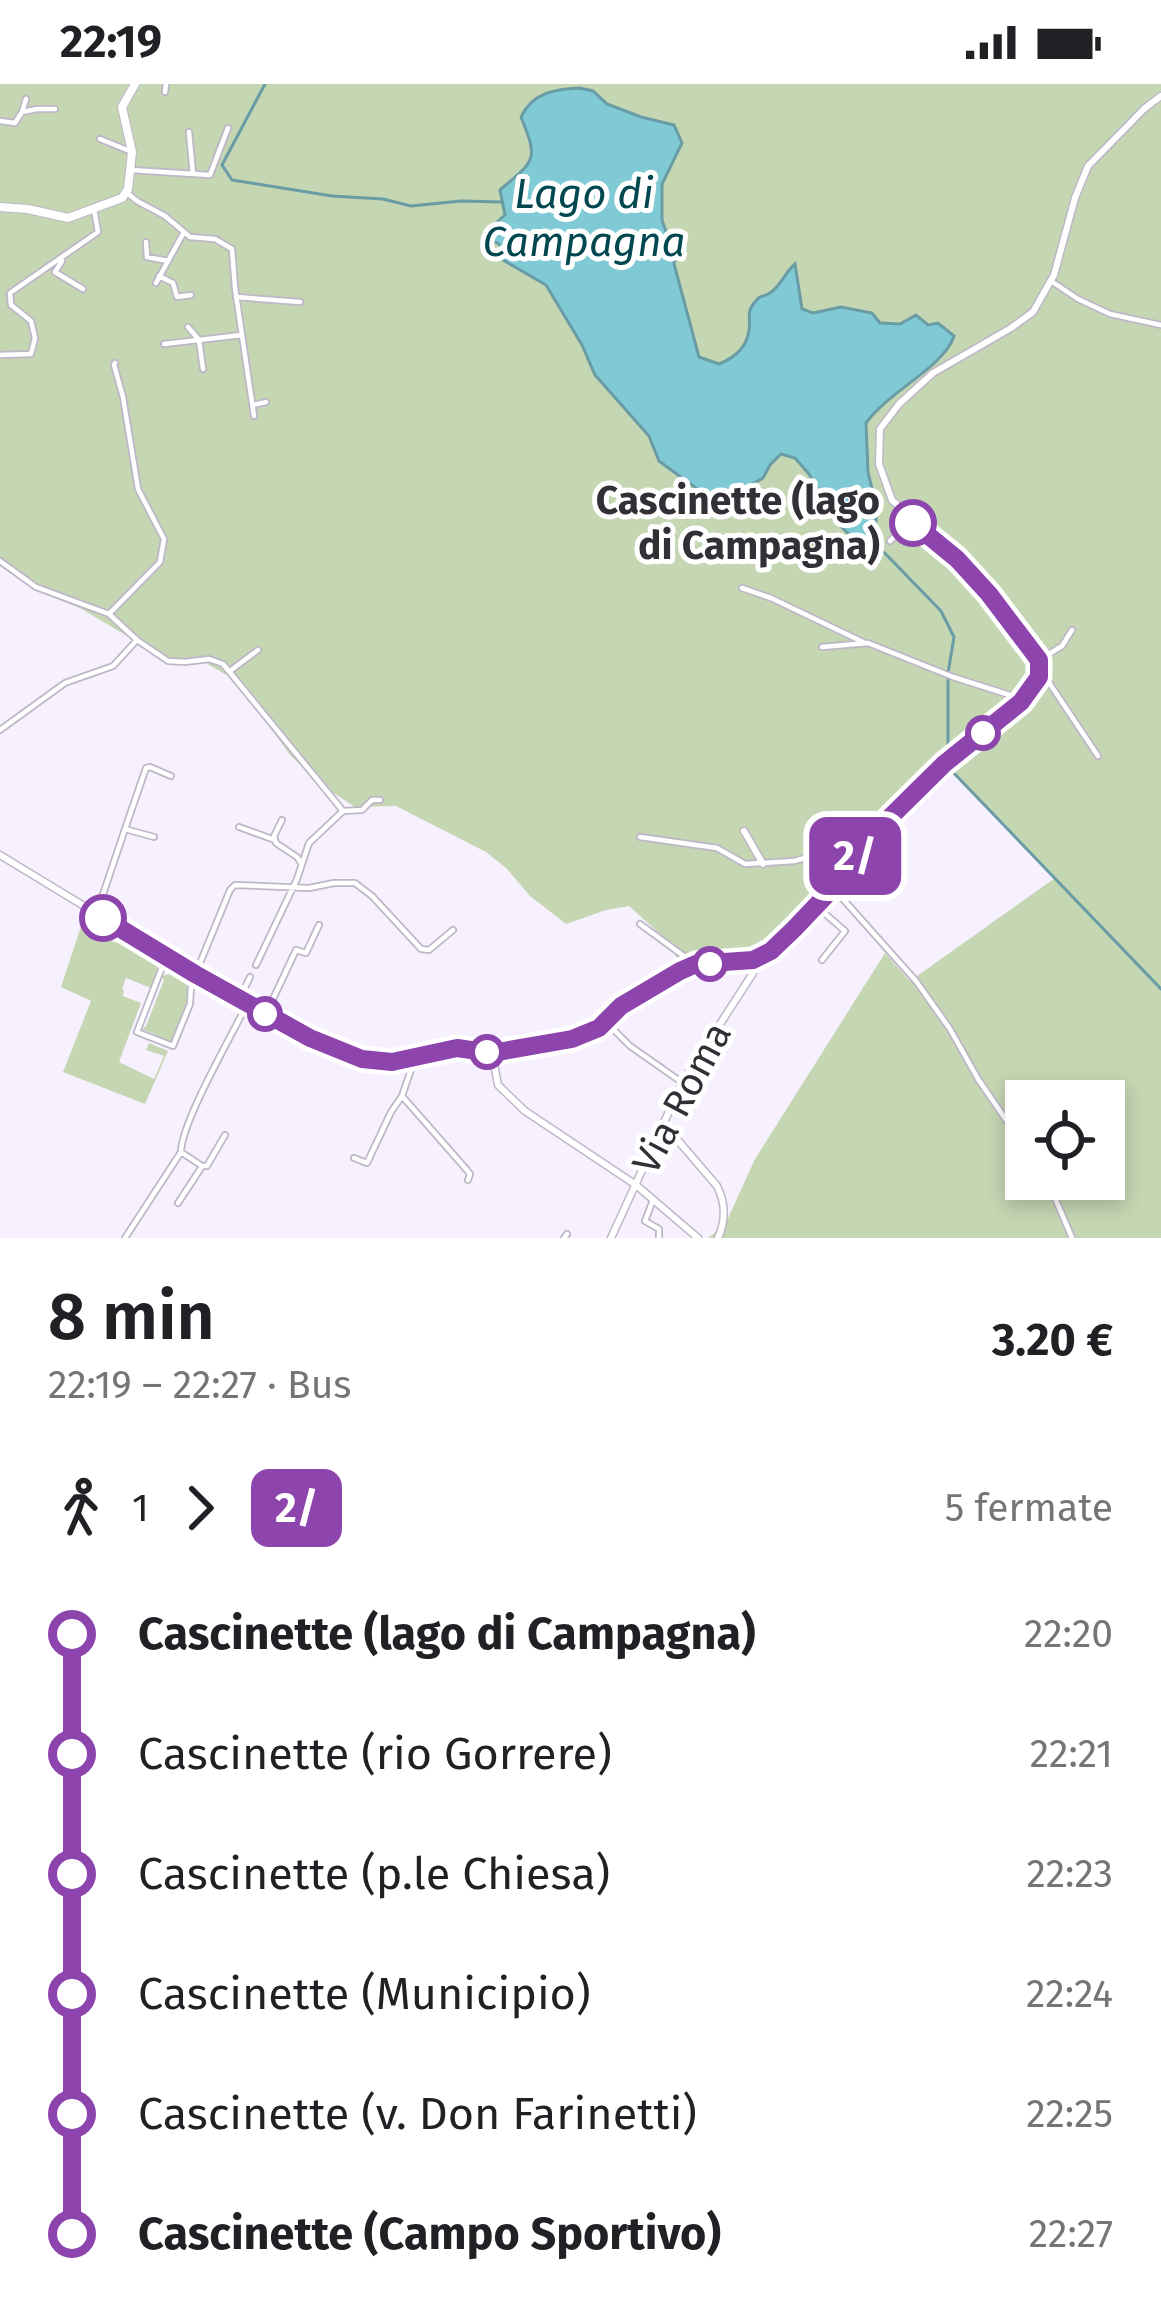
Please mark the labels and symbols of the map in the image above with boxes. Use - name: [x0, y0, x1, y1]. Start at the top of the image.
- water label: Lago di Campagna: [483, 169, 685, 267]
- place label: Cascinette (lago di Campagna): [596, 478, 880, 569]
- marker: Cascinette (lago di Campagna): [891, 501, 935, 545]
- unlabelled marker: [967, 717, 999, 749]
- line badge: 2/: [801, 817, 909, 895]
- unlabelled marker: [81, 896, 125, 940]
- unlabelled marker: [694, 948, 726, 980]
- unlabelled marker: [249, 998, 281, 1030]
- street label: Via Roma: [623, 1015, 741, 1181]
- unlabelled marker: [471, 1036, 503, 1068]

